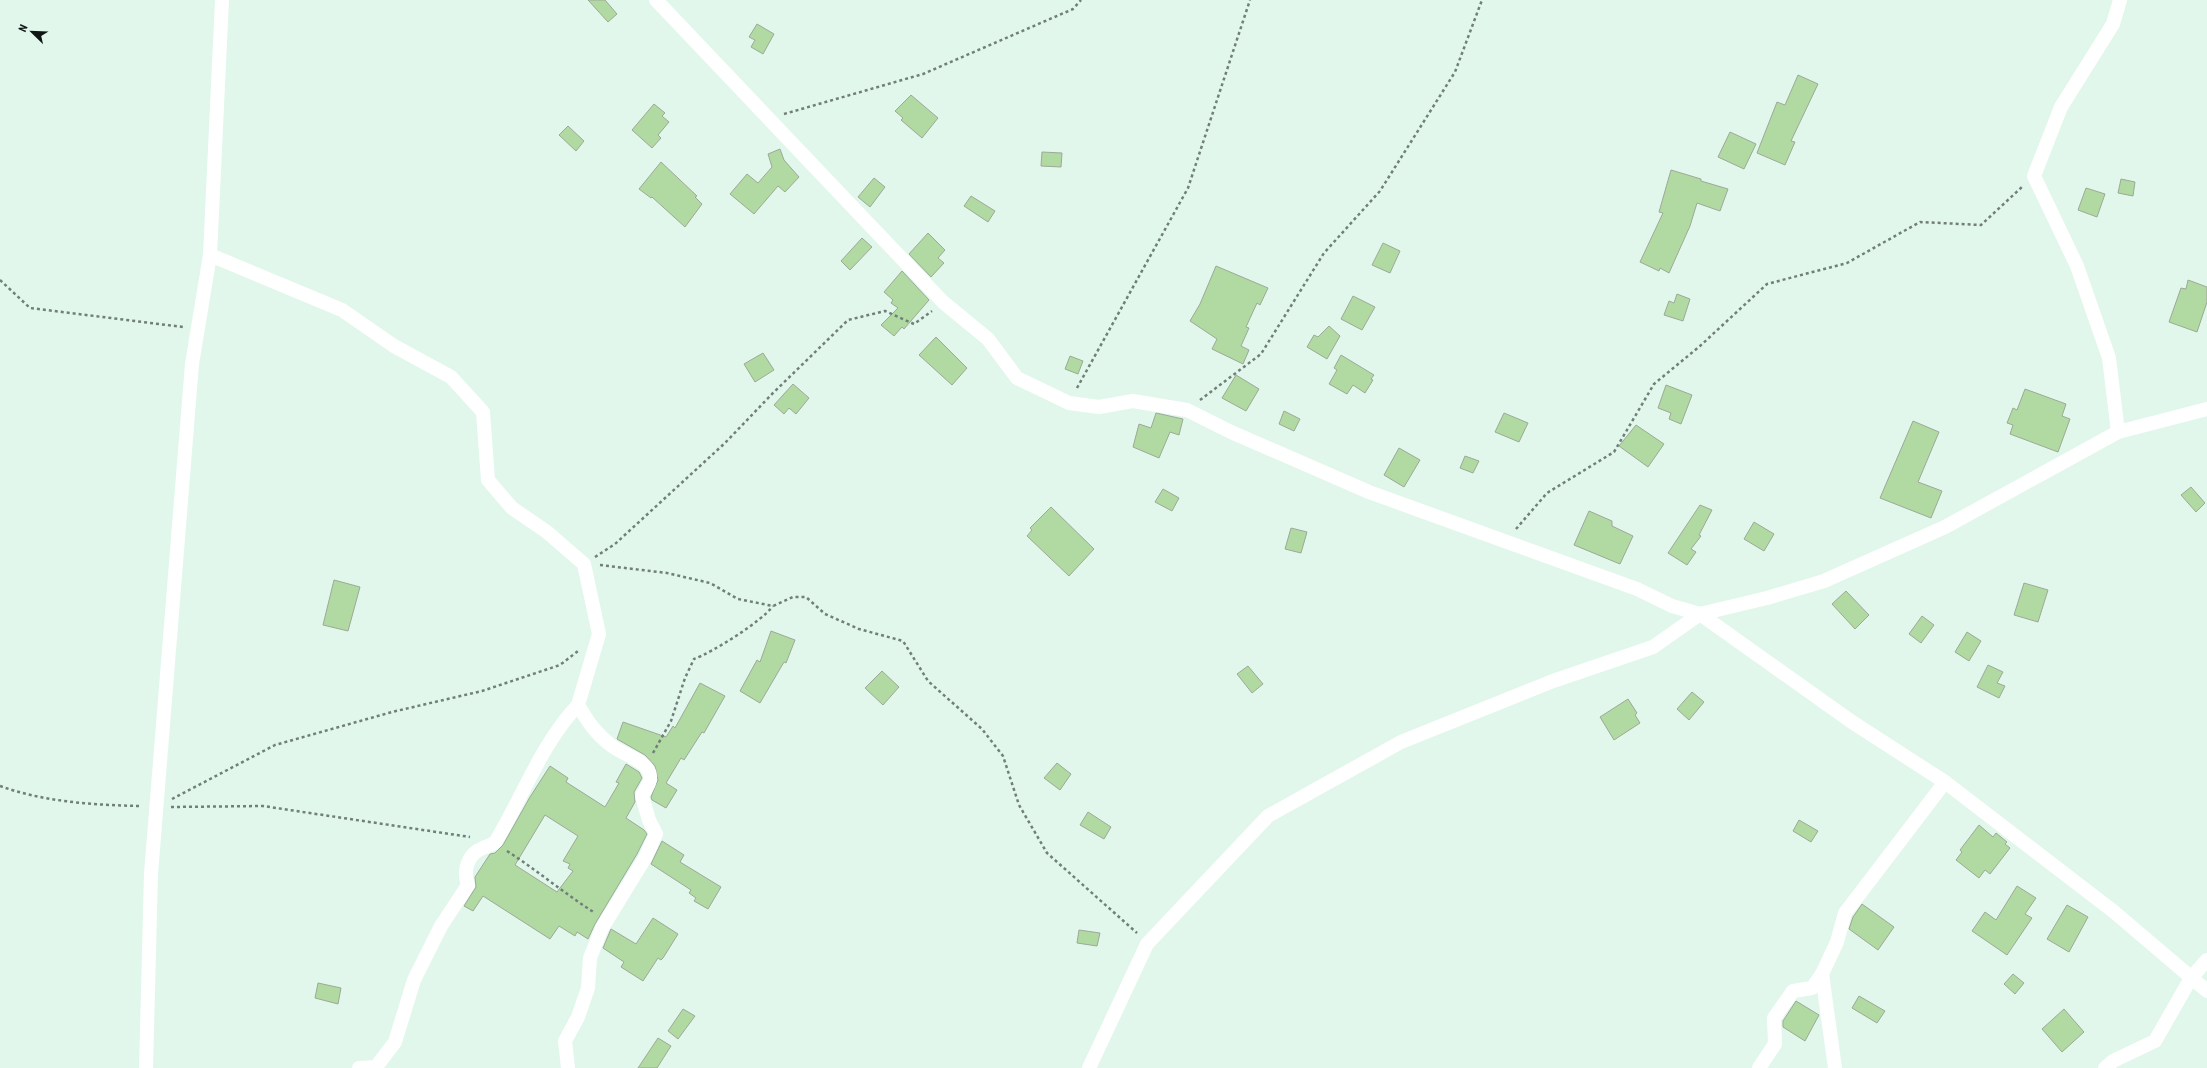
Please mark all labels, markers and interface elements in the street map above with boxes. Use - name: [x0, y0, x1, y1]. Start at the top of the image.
- north arrow: [12, 12, 52, 52]
- text: N: [16, 22, 31, 34]

